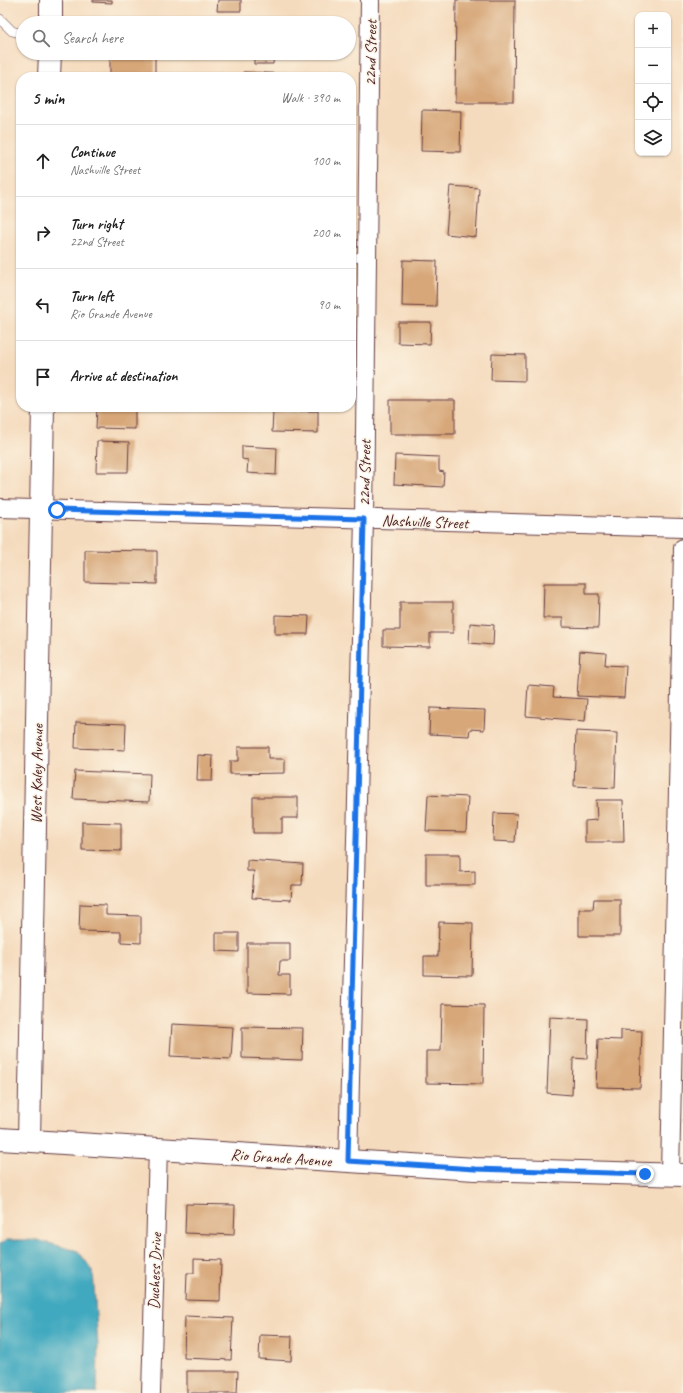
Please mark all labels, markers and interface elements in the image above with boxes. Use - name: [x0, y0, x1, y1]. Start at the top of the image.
- map controls: [635, 12, 671, 156]
- button: +: [635, 12, 671, 48]
- search box: [16, 16, 356, 60]
- street label: 22nd Street: [360, 18, 382, 86]
- icon: search: [30, 27, 52, 49]
- text: Search here: [62, 29, 123, 48]
- button: −: [635, 48, 671, 84]
- button: locate: [635, 84, 671, 120]
- text: 5 min: [32, 88, 64, 109]
- text: Walk · 390 m: [281, 90, 340, 106]
- button: layers: [635, 120, 671, 156]
- text: Continue: [70, 143, 115, 162]
- icon: ahead: [32, 150, 54, 172]
- text: 100 m: [312, 153, 340, 169]
- text: Nashville Street: [70, 162, 140, 178]
- text: Turn right: [70, 215, 123, 234]
- icon: right: [32, 222, 54, 244]
- text: 200 m: [312, 225, 340, 241]
- text: 22nd Street: [70, 234, 124, 250]
- text: Turn left: [70, 287, 113, 306]
- icon: left: [32, 294, 54, 316]
- text: 90 m: [318, 297, 340, 313]
- text: Rio Grande Avenue: [70, 306, 152, 322]
- icon: arrive: [32, 366, 54, 388]
- text: Arrive at destination: [70, 367, 177, 386]
- street label: 22nd Street: [354, 438, 376, 506]
- route start: [48, 501, 66, 519]
- street label: Nashville Street: [381, 510, 470, 534]
- street label: West Kaley Avenue: [26, 722, 48, 824]
- street label: Rio Grande Avenue: [230, 1145, 334, 1172]
- route end: [636, 1165, 654, 1183]
- street label: Duchess Drive: [144, 1231, 166, 1310]

